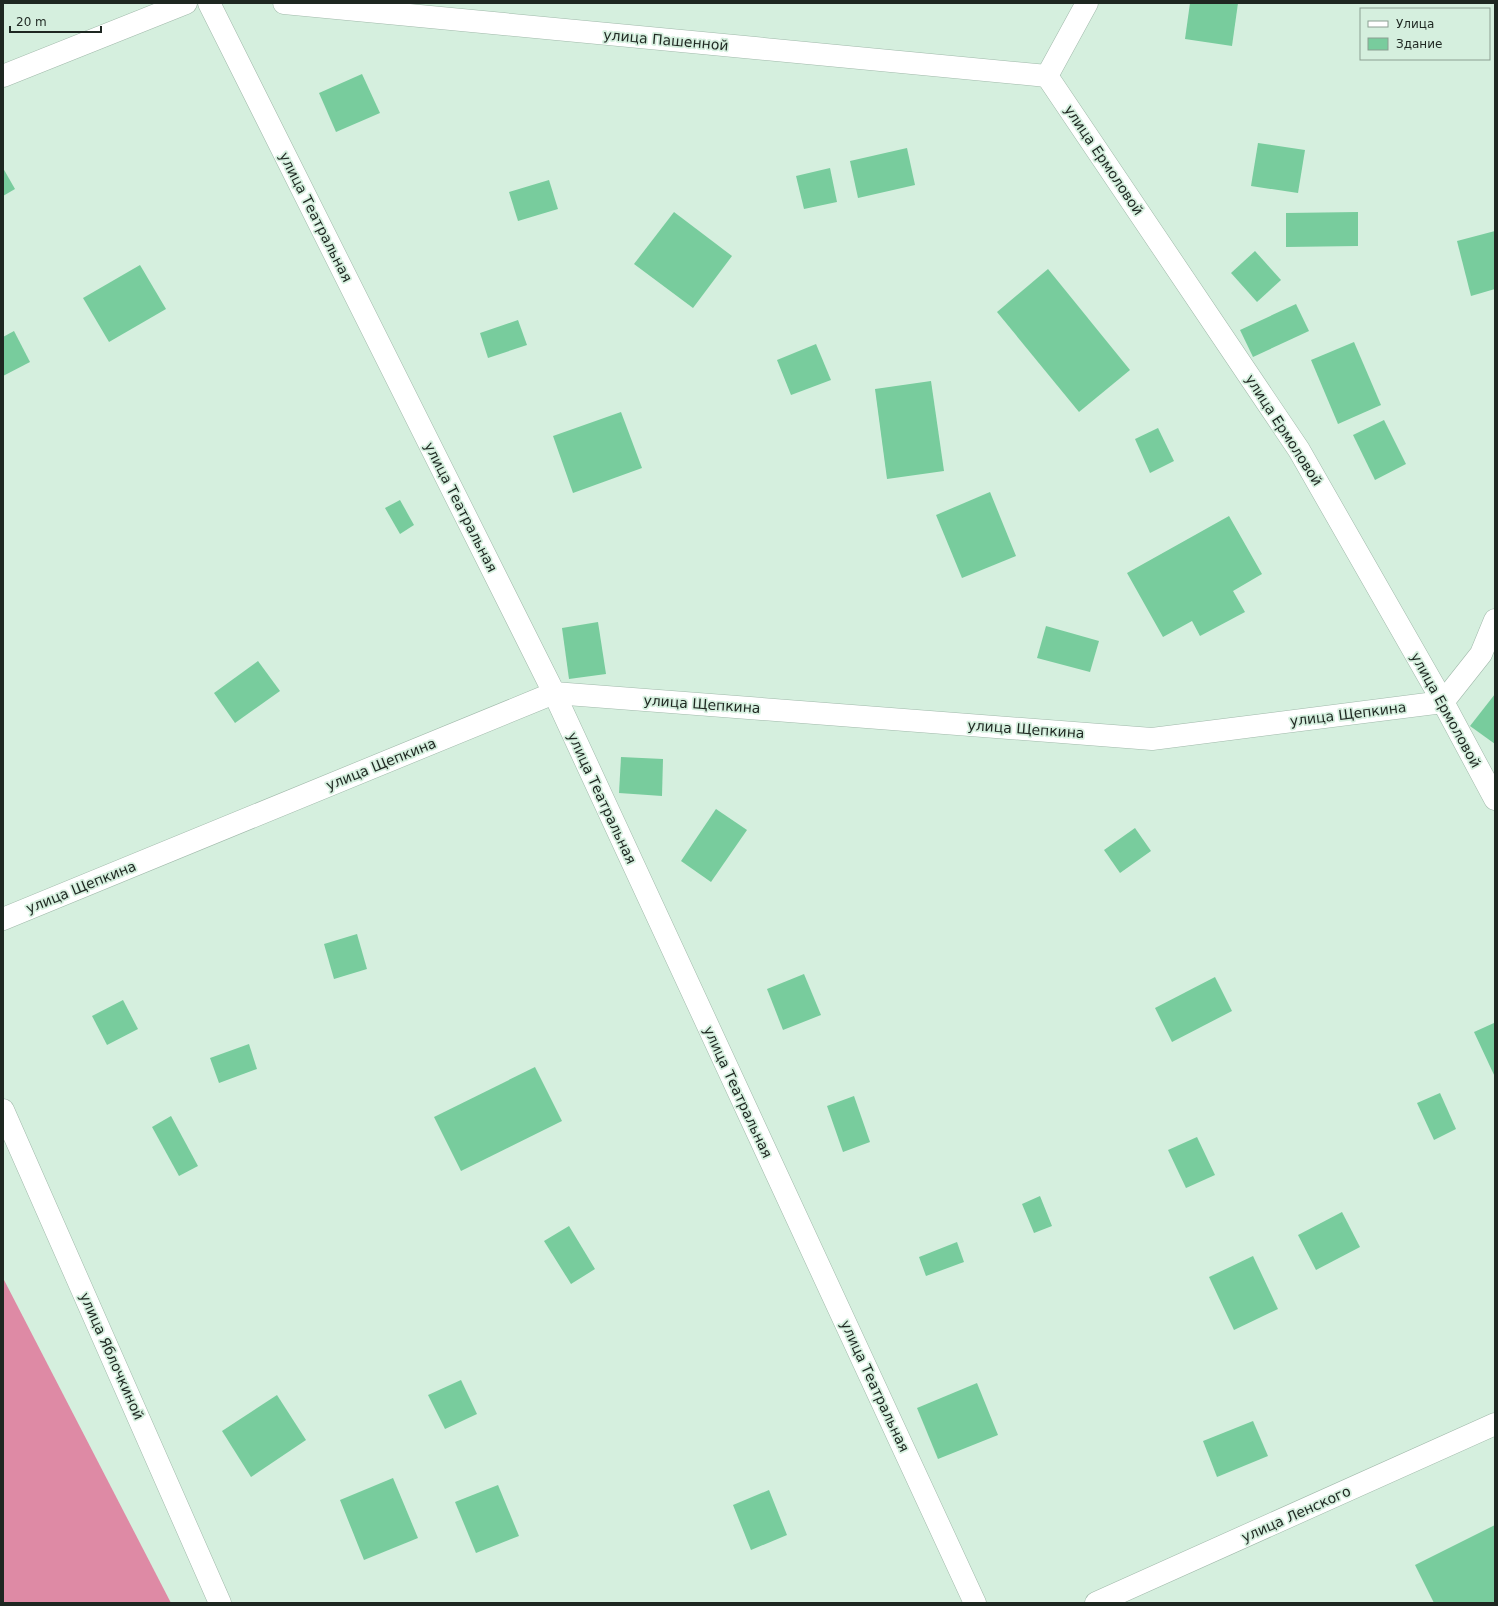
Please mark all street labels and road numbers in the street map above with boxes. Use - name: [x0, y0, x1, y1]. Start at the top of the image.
- street label: улица Пашенной: [603, 27, 729, 53]
- street label: улица Ермоловой: [1061, 102, 1147, 218]
- street label: улица Театральная: [276, 149, 356, 285]
- street label: улица Ермоловой: [1242, 371, 1326, 489]
- street label: улица Театральная: [421, 439, 501, 575]
- street label: улица Ермоловой: [1408, 650, 1484, 770]
- street label: улица Щепкина: [643, 692, 761, 716]
- street label: улица Щепкина: [1289, 699, 1407, 729]
- street label: улица Щепкина: [967, 717, 1085, 741]
- street label: улица Театральная: [564, 730, 640, 866]
- street label: улица Щепкина: [324, 735, 438, 793]
- street label: улица Щепкина: [24, 858, 138, 916]
- street label: улица Театральная: [700, 1024, 776, 1160]
- street label: улица Яблочкиной: [77, 1290, 147, 1422]
- street label: улица Театральная: [837, 1318, 913, 1454]
- street label: улица Ленского: [1239, 1483, 1353, 1545]

